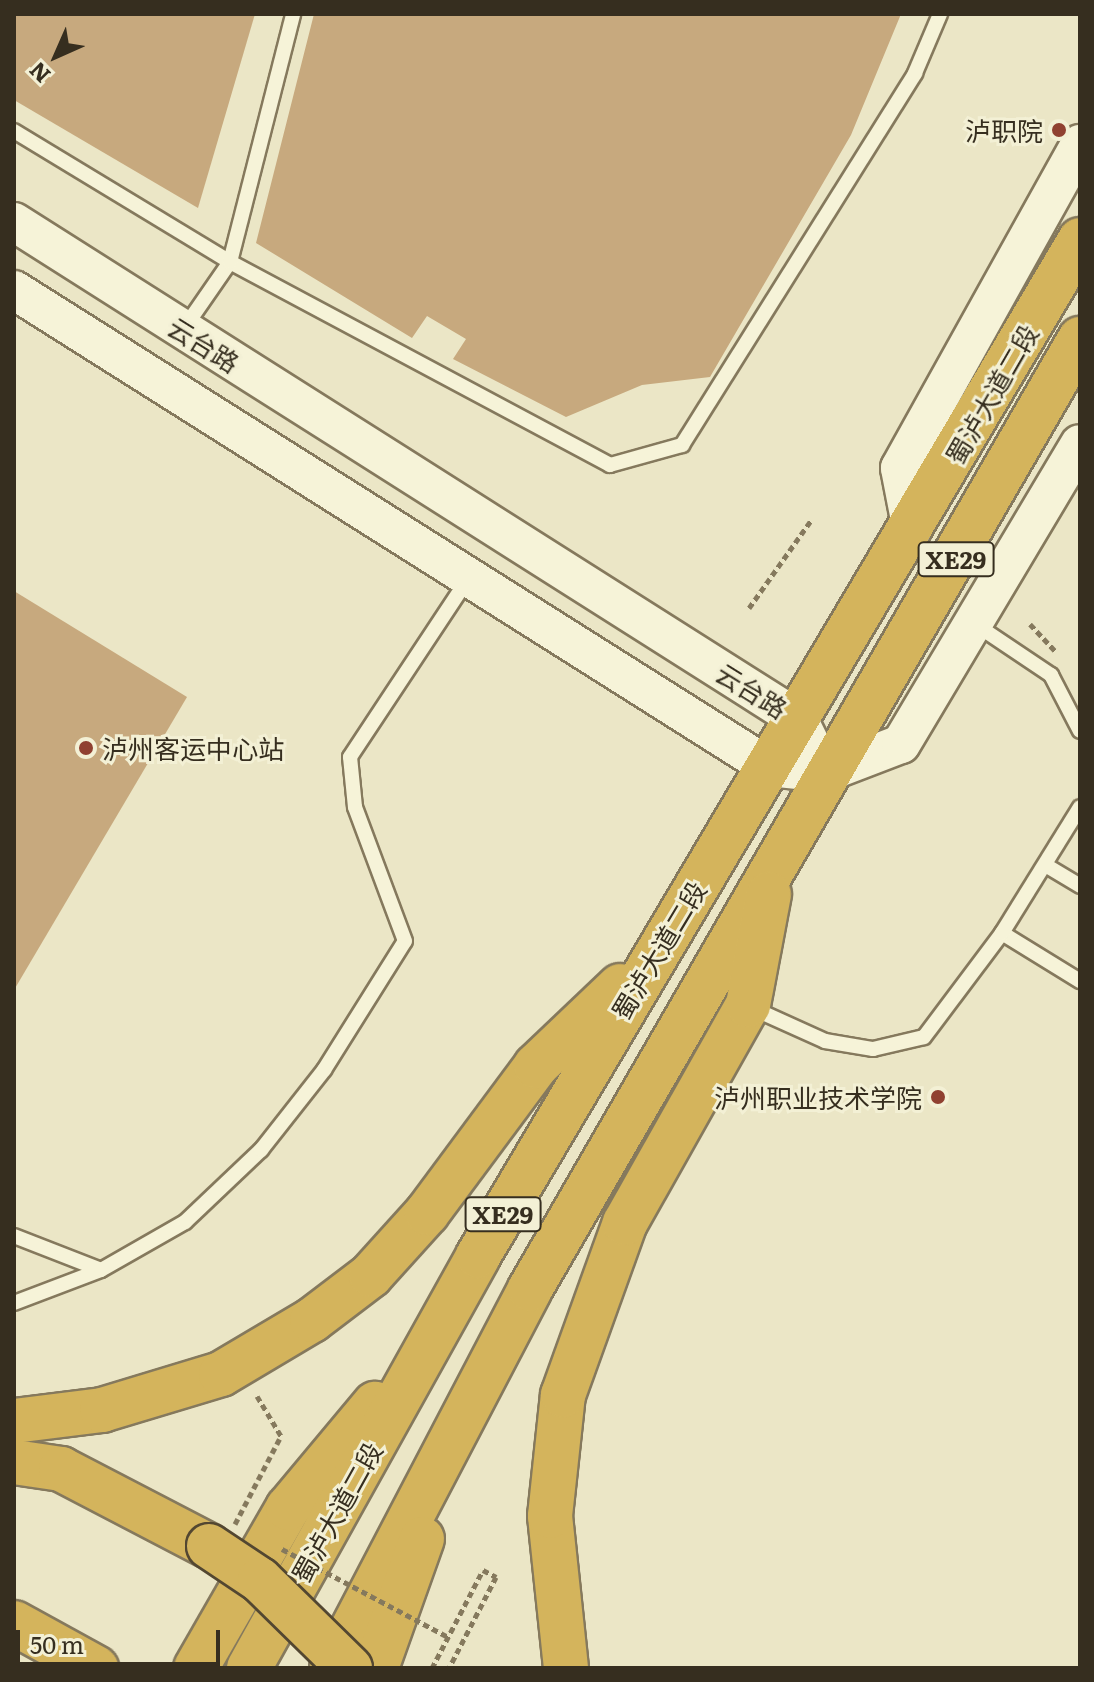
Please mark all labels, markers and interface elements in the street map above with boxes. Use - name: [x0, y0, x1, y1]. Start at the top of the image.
- north arrow: [16, 16, 96, 96]
- text: N: [20, 55, 57, 92]
- place label: 泸职院: [965, 114, 1043, 146]
- marker: 泸职院: [1050, 121, 1068, 139]
- street label: 云台路: [163, 310, 245, 378]
- street label: 蜀泸大道二段: [938, 319, 1044, 469]
- road number: XE29: [916, 539, 996, 579]
- street label: 云台路: [711, 656, 793, 724]
- place label: 泸州客运中心站: [102, 732, 284, 764]
- marker: 泸州客运中心站: [77, 739, 95, 757]
- street label: 蜀泸大道二段: [604, 875, 712, 1025]
- place label: 泸州职业技术学院: [714, 1081, 922, 1113]
- marker: 泸州职业技术学院: [929, 1088, 947, 1106]
- road number: XE29: [463, 1194, 543, 1234]
- street label: 蜀泸大道二段: [285, 1436, 387, 1588]
- scale bar: [20, 1614, 224, 1664]
- text: 50 m: [30, 1626, 84, 1661]

